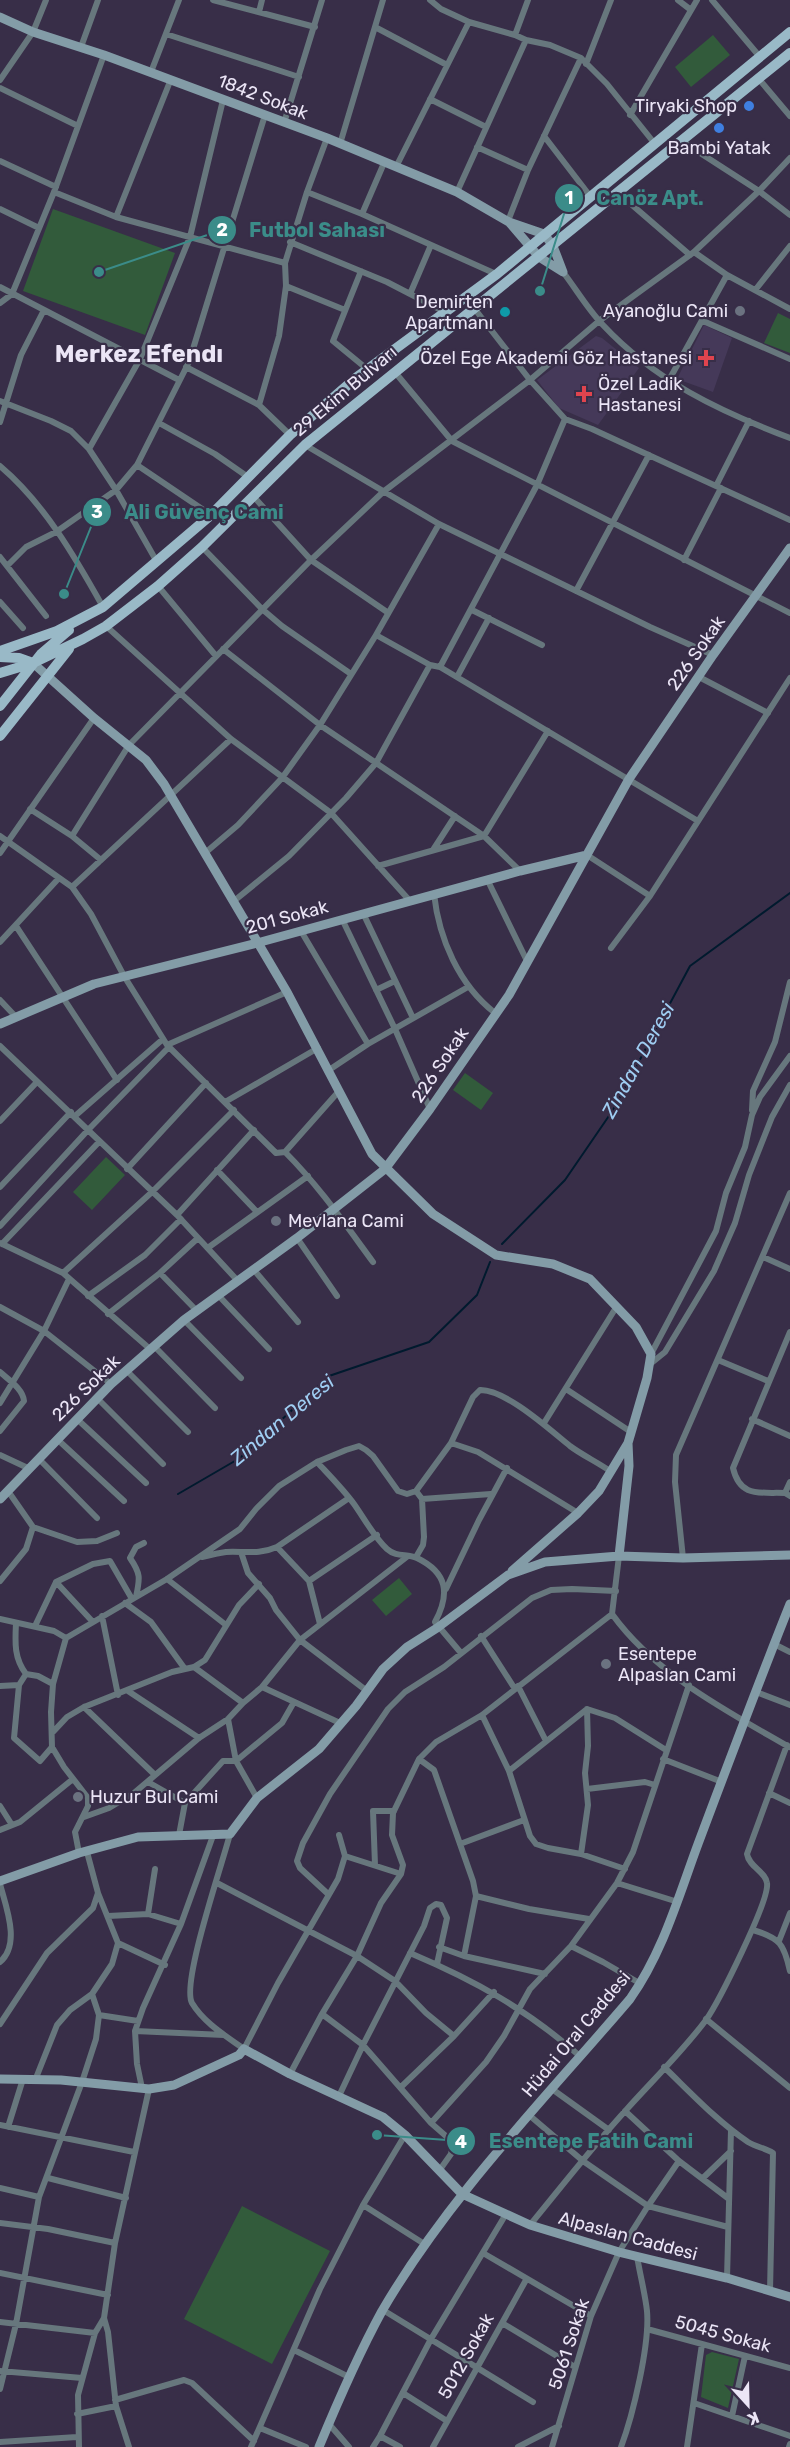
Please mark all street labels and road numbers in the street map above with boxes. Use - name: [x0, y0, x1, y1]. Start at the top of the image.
- street label: 1842 Sokak: [215, 70, 312, 125]
- street label: 29 Ekim Bulvarı: [289, 341, 401, 441]
- street label: 226 Sokak: [662, 611, 730, 695]
- street label: 201 Sokak: [244, 895, 331, 938]
- street label: 226 Sokak: [407, 1023, 474, 1107]
- street label: 226 Sokak: [47, 1350, 125, 1426]
- street label: Hüdai Oral Caddesi: [517, 1967, 635, 2101]
- street label: Alpaslan Caddesi: [556, 2207, 700, 2265]
- street label: 5061 Sokak: [544, 2295, 594, 2392]
- street label: 5012 Sokak: [433, 2309, 499, 2403]
- street label: 5045 Sokak: [673, 2311, 774, 2358]

